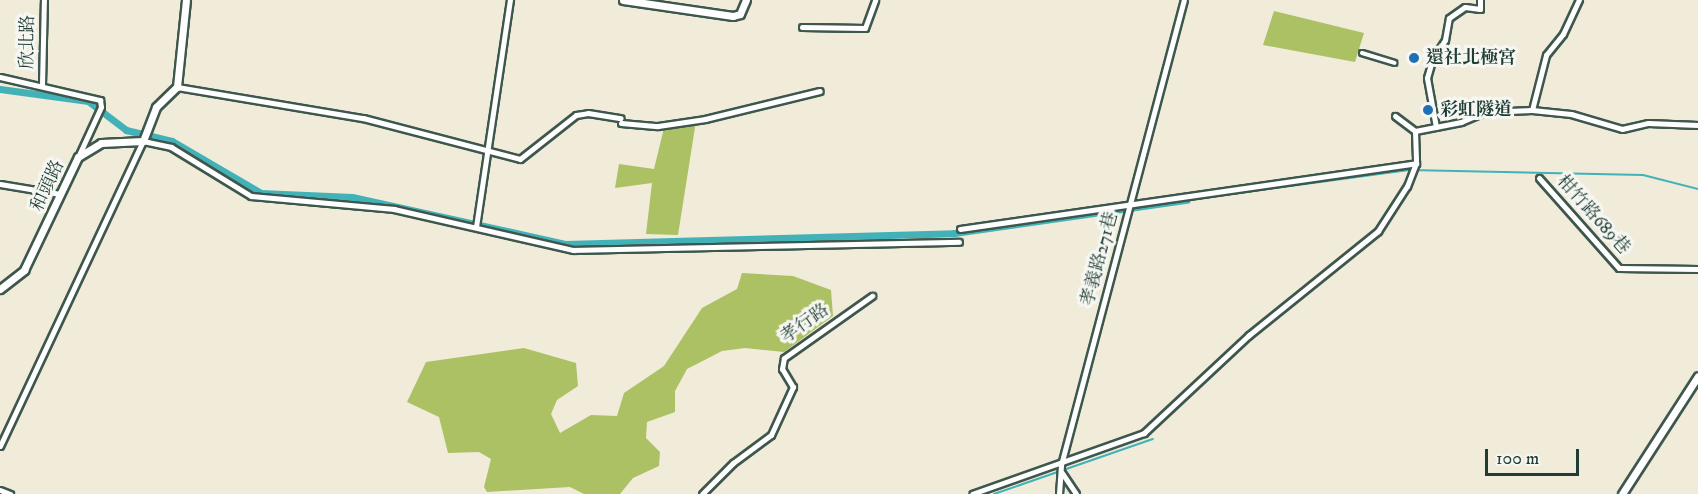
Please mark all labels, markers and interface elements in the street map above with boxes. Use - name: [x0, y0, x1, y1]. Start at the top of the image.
- street label: 欣北路: [17, 15, 39, 69]
- place label: 還社北極宮: [1426, 47, 1516, 69]
- marker: 還社北極宮: [1407, 51, 1421, 65]
- place label: 彩虹隧道: [1440, 99, 1512, 121]
- marker: 彩虹隧道: [1421, 103, 1435, 117]
- street label: 和頭路: [27, 157, 69, 215]
- street label: 柑竹路689巷: [1552, 171, 1634, 259]
- street label: 孝義路271巷: [1077, 210, 1123, 308]
- street label: 孝行路: [777, 300, 833, 348]
- scale bar: [1488, 437, 1582, 475]
- text: 100 m: [1496, 448, 1539, 470]

